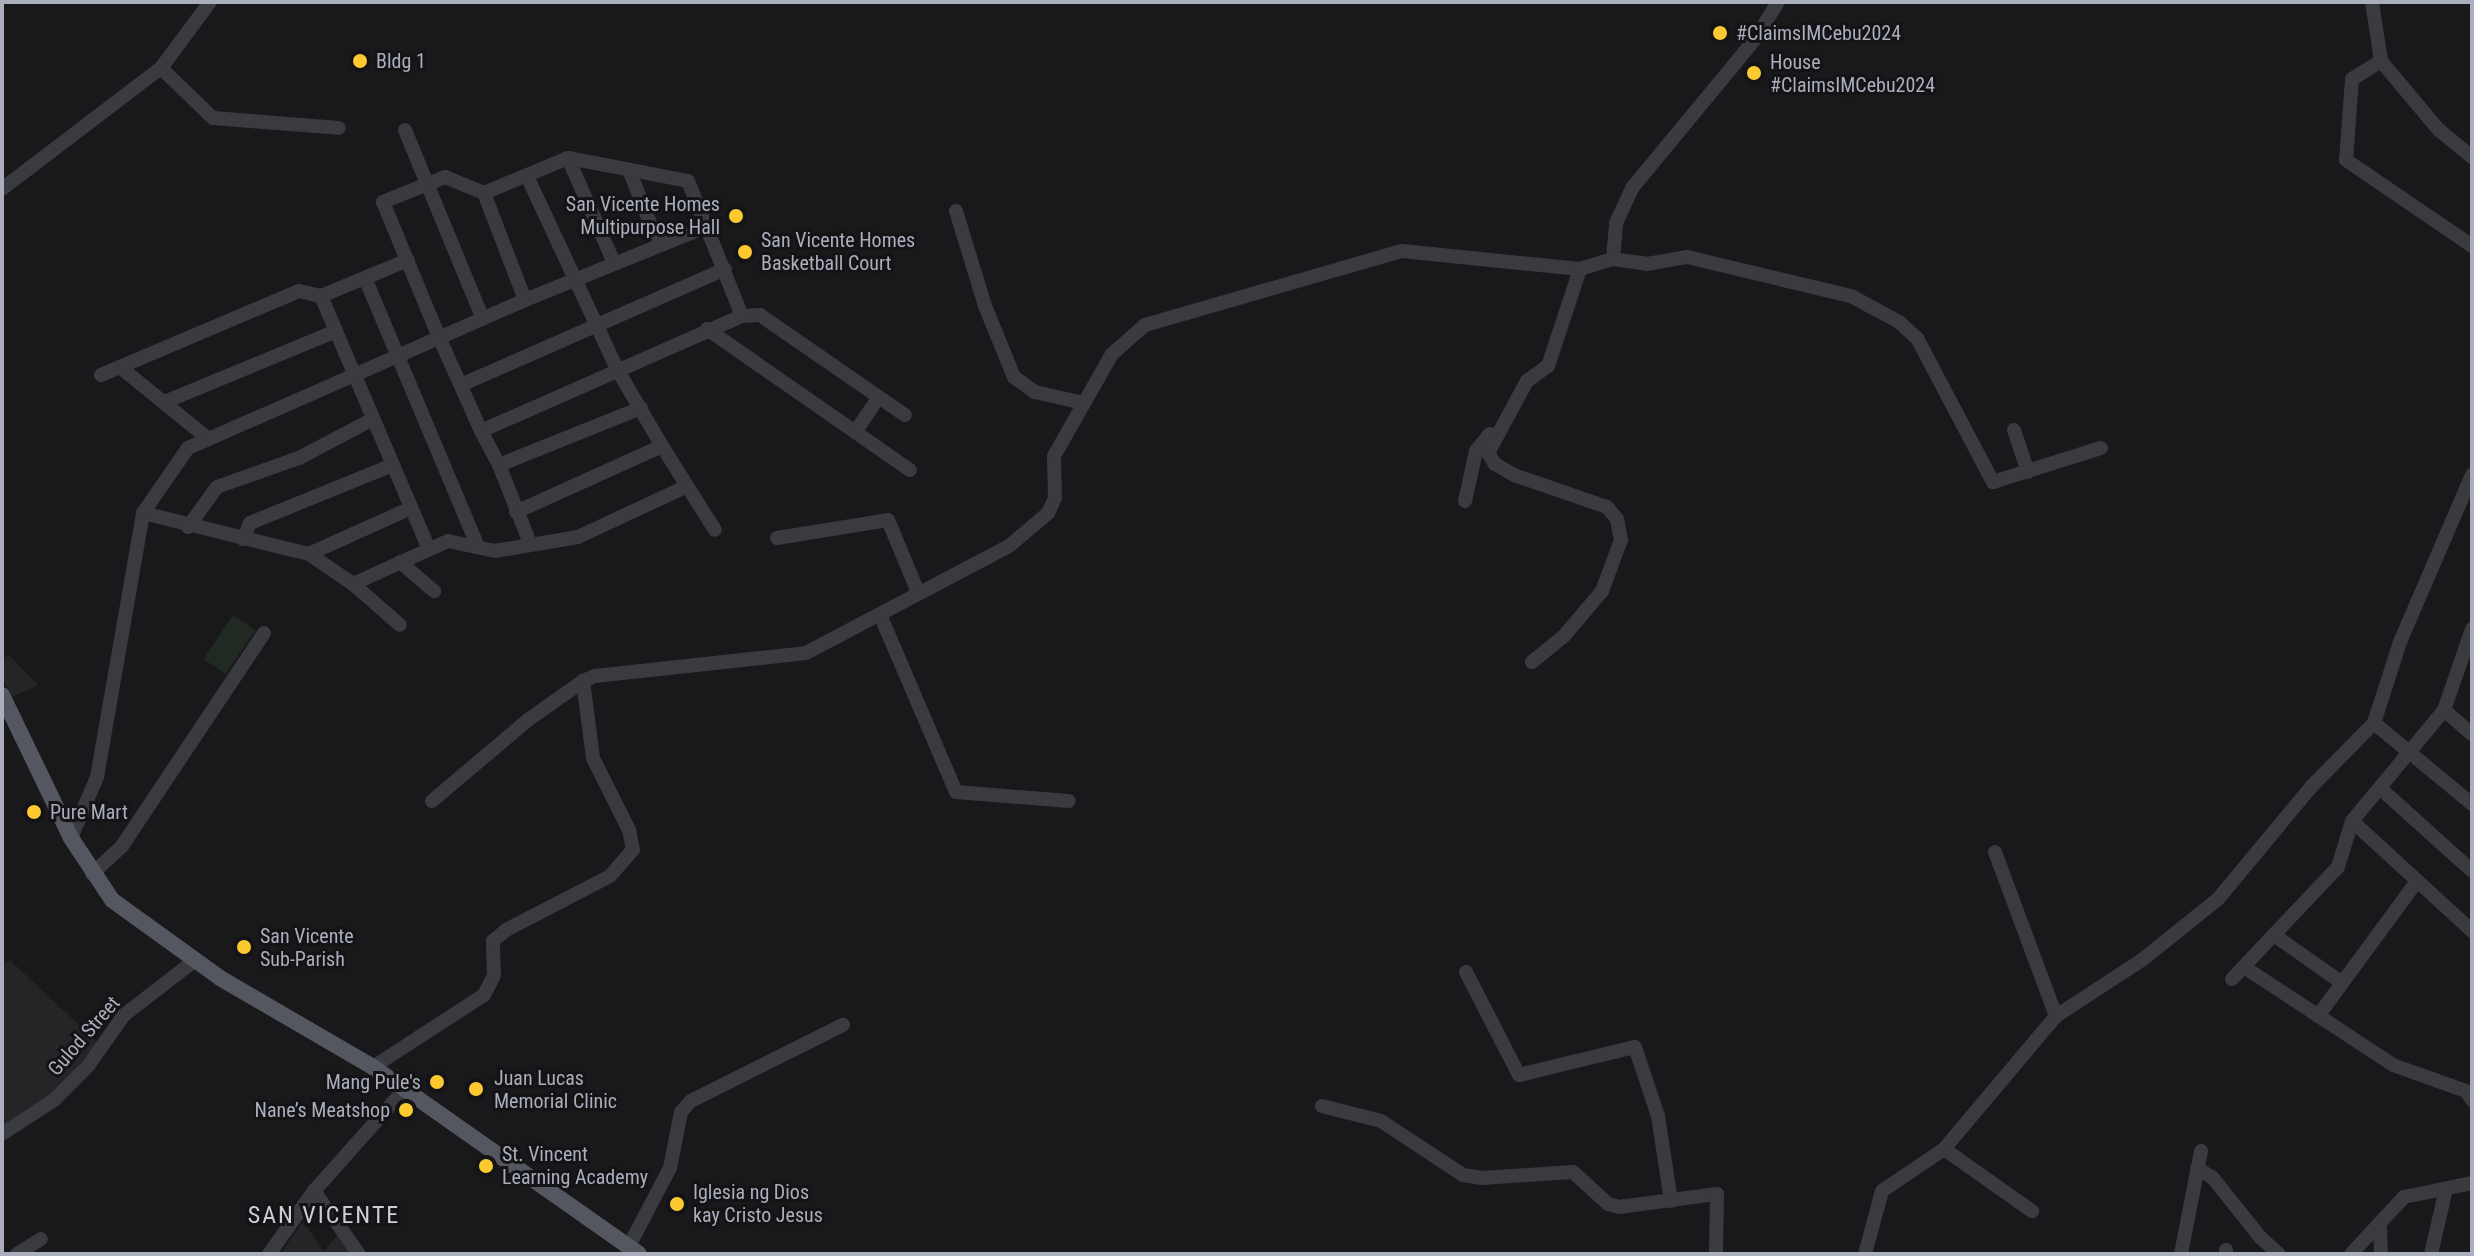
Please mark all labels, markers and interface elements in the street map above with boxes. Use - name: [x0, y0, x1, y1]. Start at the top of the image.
- place label: #ClaimsIMCebu2024: [1736, 21, 1901, 45]
- marker: #ClaimsIMCebu2024: [1711, 24, 1729, 42]
- place label: Bldg 1: [376, 49, 426, 73]
- place label: House #ClaimsIMCebu2024: [1770, 50, 1935, 97]
- marker: Bldg 1: [351, 52, 369, 70]
- marker: House #ClaimsIMCebu2024: [1745, 64, 1763, 82]
- place label: San Vicente Homes Multipurpose Hall: [566, 192, 720, 239]
- marker: San Vicente Homes Multipurpose Hall: [727, 207, 745, 225]
- place label: San Vicente Homes Basketball Court: [761, 228, 915, 275]
- marker: San Vicente Homes Basketball Court: [736, 243, 754, 261]
- place label: Pure Mart: [50, 800, 128, 824]
- marker: Pure Mart: [25, 803, 43, 821]
- place label: San Vicente Sub-Parish: [260, 924, 354, 971]
- marker: San Vicente Sub-Parish: [235, 938, 253, 956]
- street label: Gulod Street: [43, 991, 125, 1081]
- place label: Juan Lucas Memorial Clinic: [494, 1066, 617, 1113]
- place label: Mang Pule's: [326, 1070, 421, 1094]
- marker: Mang Pule's: [428, 1073, 446, 1091]
- marker: Juan Lucas Memorial Clinic: [465, 1078, 487, 1100]
- place label: Nane’s Meatshop: [255, 1098, 390, 1122]
- marker: Nane’s Meatshop: [397, 1101, 415, 1119]
- place label: St. Vincent Learning Academy: [502, 1142, 648, 1189]
- marker: St. Vincent Learning Academy: [477, 1157, 495, 1175]
- place label: Iglesia ng Dios kay Cristo Jesus: [693, 1180, 823, 1227]
- marker: Iglesia ng Dios kay Cristo Jesus: [668, 1195, 686, 1213]
- district label: SAN VICENTE: [248, 1202, 400, 1230]

